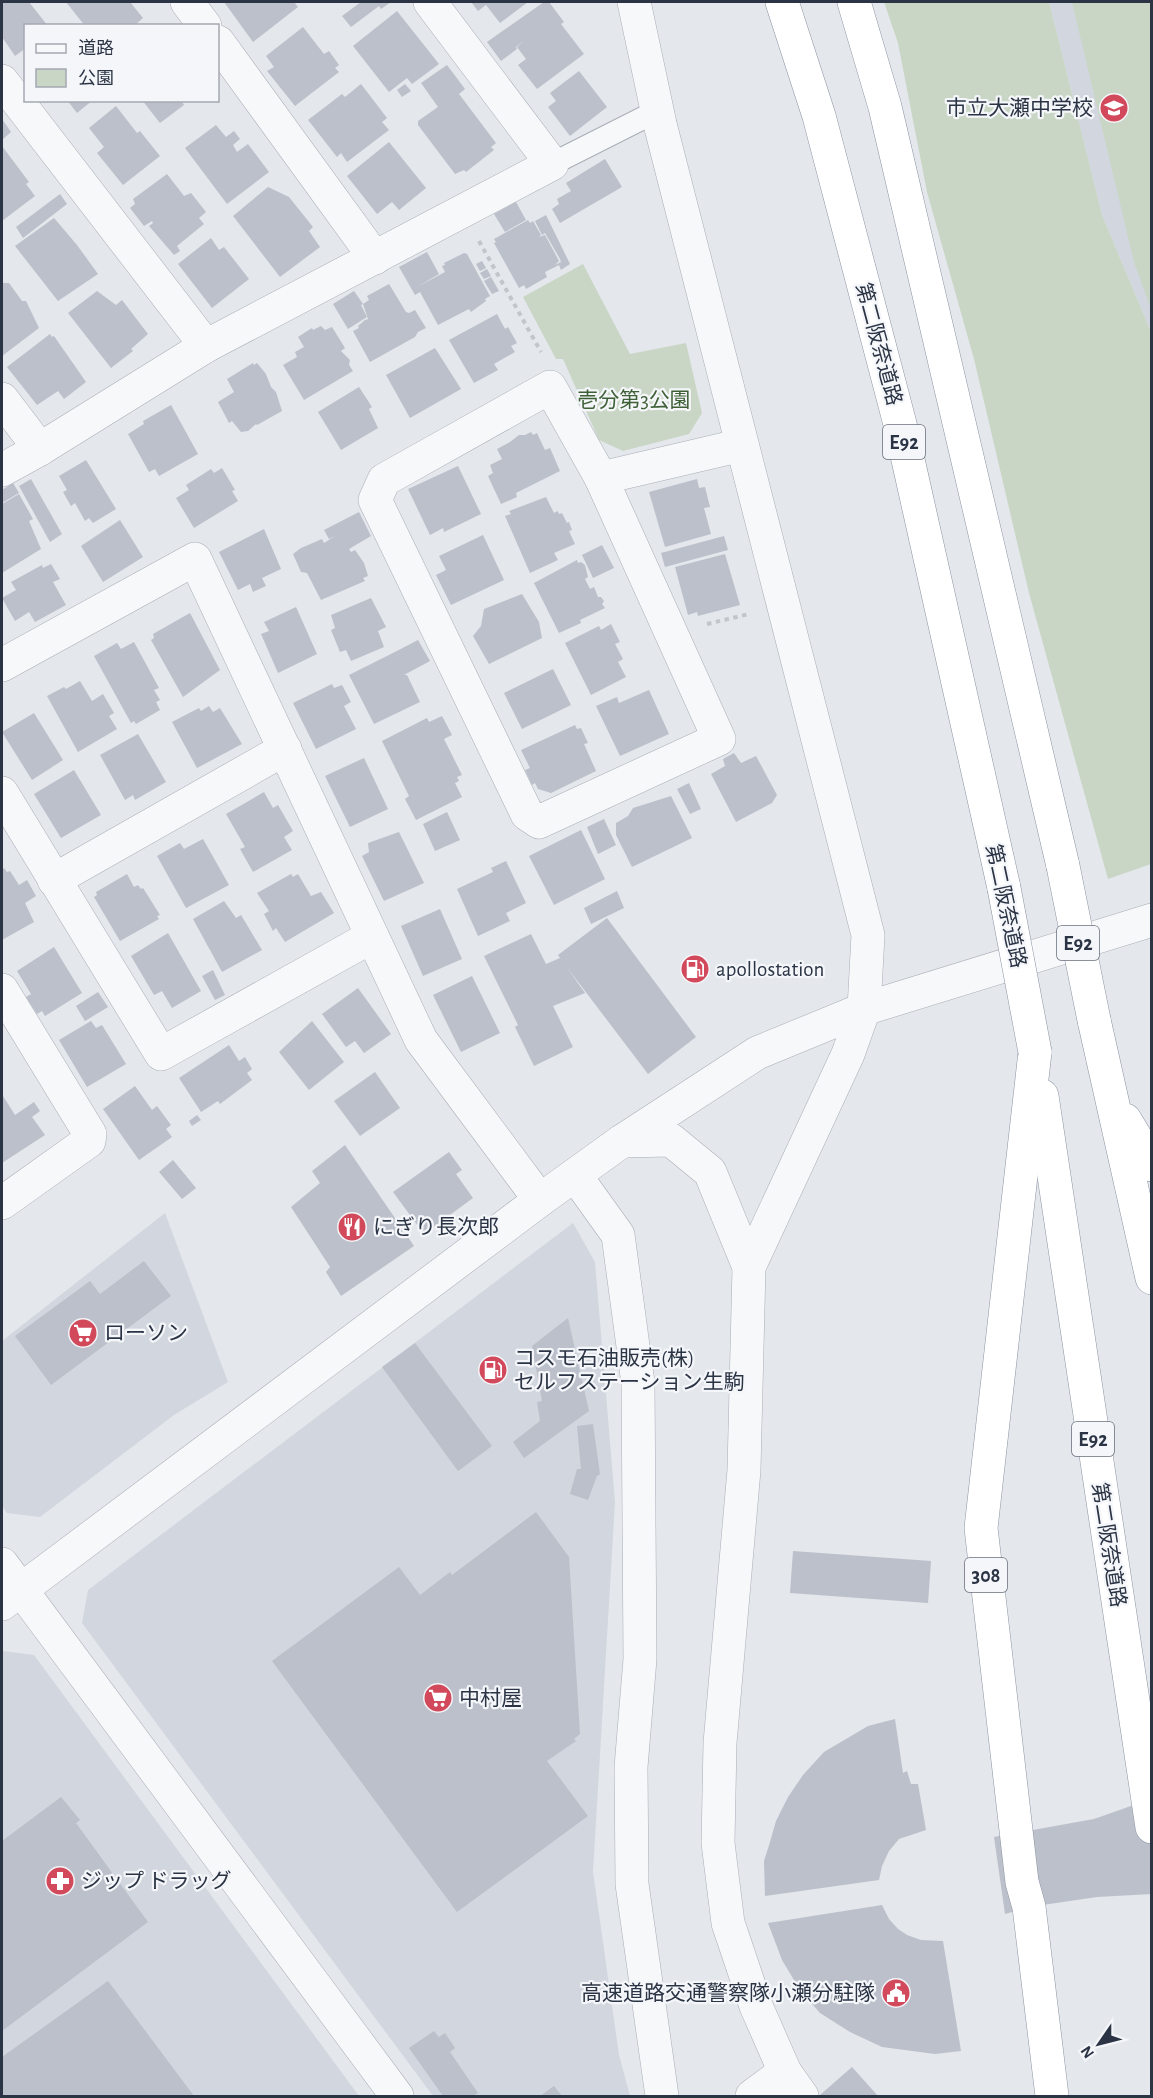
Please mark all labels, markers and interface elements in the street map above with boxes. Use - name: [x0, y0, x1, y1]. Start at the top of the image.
- legend: [24, 24, 219, 102]
- text: 道路: [78, 38, 114, 58]
- text: 公園: [78, 69, 114, 88]
- school or university icon: 市立大瀬中学校: [1098, 92, 1130, 124]
- place label: 市立大瀬中学校: [946, 97, 1093, 119]
- street label: 第二阪奈道路: [852, 280, 906, 408]
- park label: 壱分第3公園: [577, 389, 691, 411]
- road number: E92: [883, 425, 925, 459]
- street label: 第二阪奈道路: [982, 842, 1030, 970]
- road number: E92: [1057, 926, 1099, 960]
- fuel station icon: apollostation: [679, 953, 711, 985]
- place label: apollostation: [716, 959, 824, 980]
- restaurant icon: にぎり長次郎: [336, 1211, 368, 1243]
- place label: にぎり長次郎: [373, 1216, 499, 1238]
- supermarket icon: ローソン: [67, 1317, 99, 1349]
- place label: ローソン: [104, 1323, 188, 1344]
- place label: コスモ石油販売(株) セルフステーション生駒: [514, 1347, 745, 1393]
- fuel station icon: コスモ石油販売(株) セルフステーション生駒: [477, 1354, 509, 1386]
- road number: E92: [1072, 1422, 1114, 1456]
- street label: 第二阪奈道路: [1088, 1481, 1130, 1609]
- road number: 308: [965, 1558, 1007, 1592]
- supermarket icon: 中村屋: [422, 1682, 454, 1714]
- place label: 中村屋: [459, 1687, 522, 1709]
- pharmacy icon: ジップ ドラッグ: [44, 1865, 76, 1897]
- place label: ジップ ドラッグ: [81, 1870, 231, 1892]
- public building icon: 高速道路交通警察隊小瀬分駐隊: [880, 1977, 912, 2009]
- place label: 高速道路交通警察隊小瀬分駐隊: [581, 1982, 875, 2004]
- north arrow: [1069, 2014, 1129, 2074]
- text: N: [1078, 2043, 1097, 2061]

